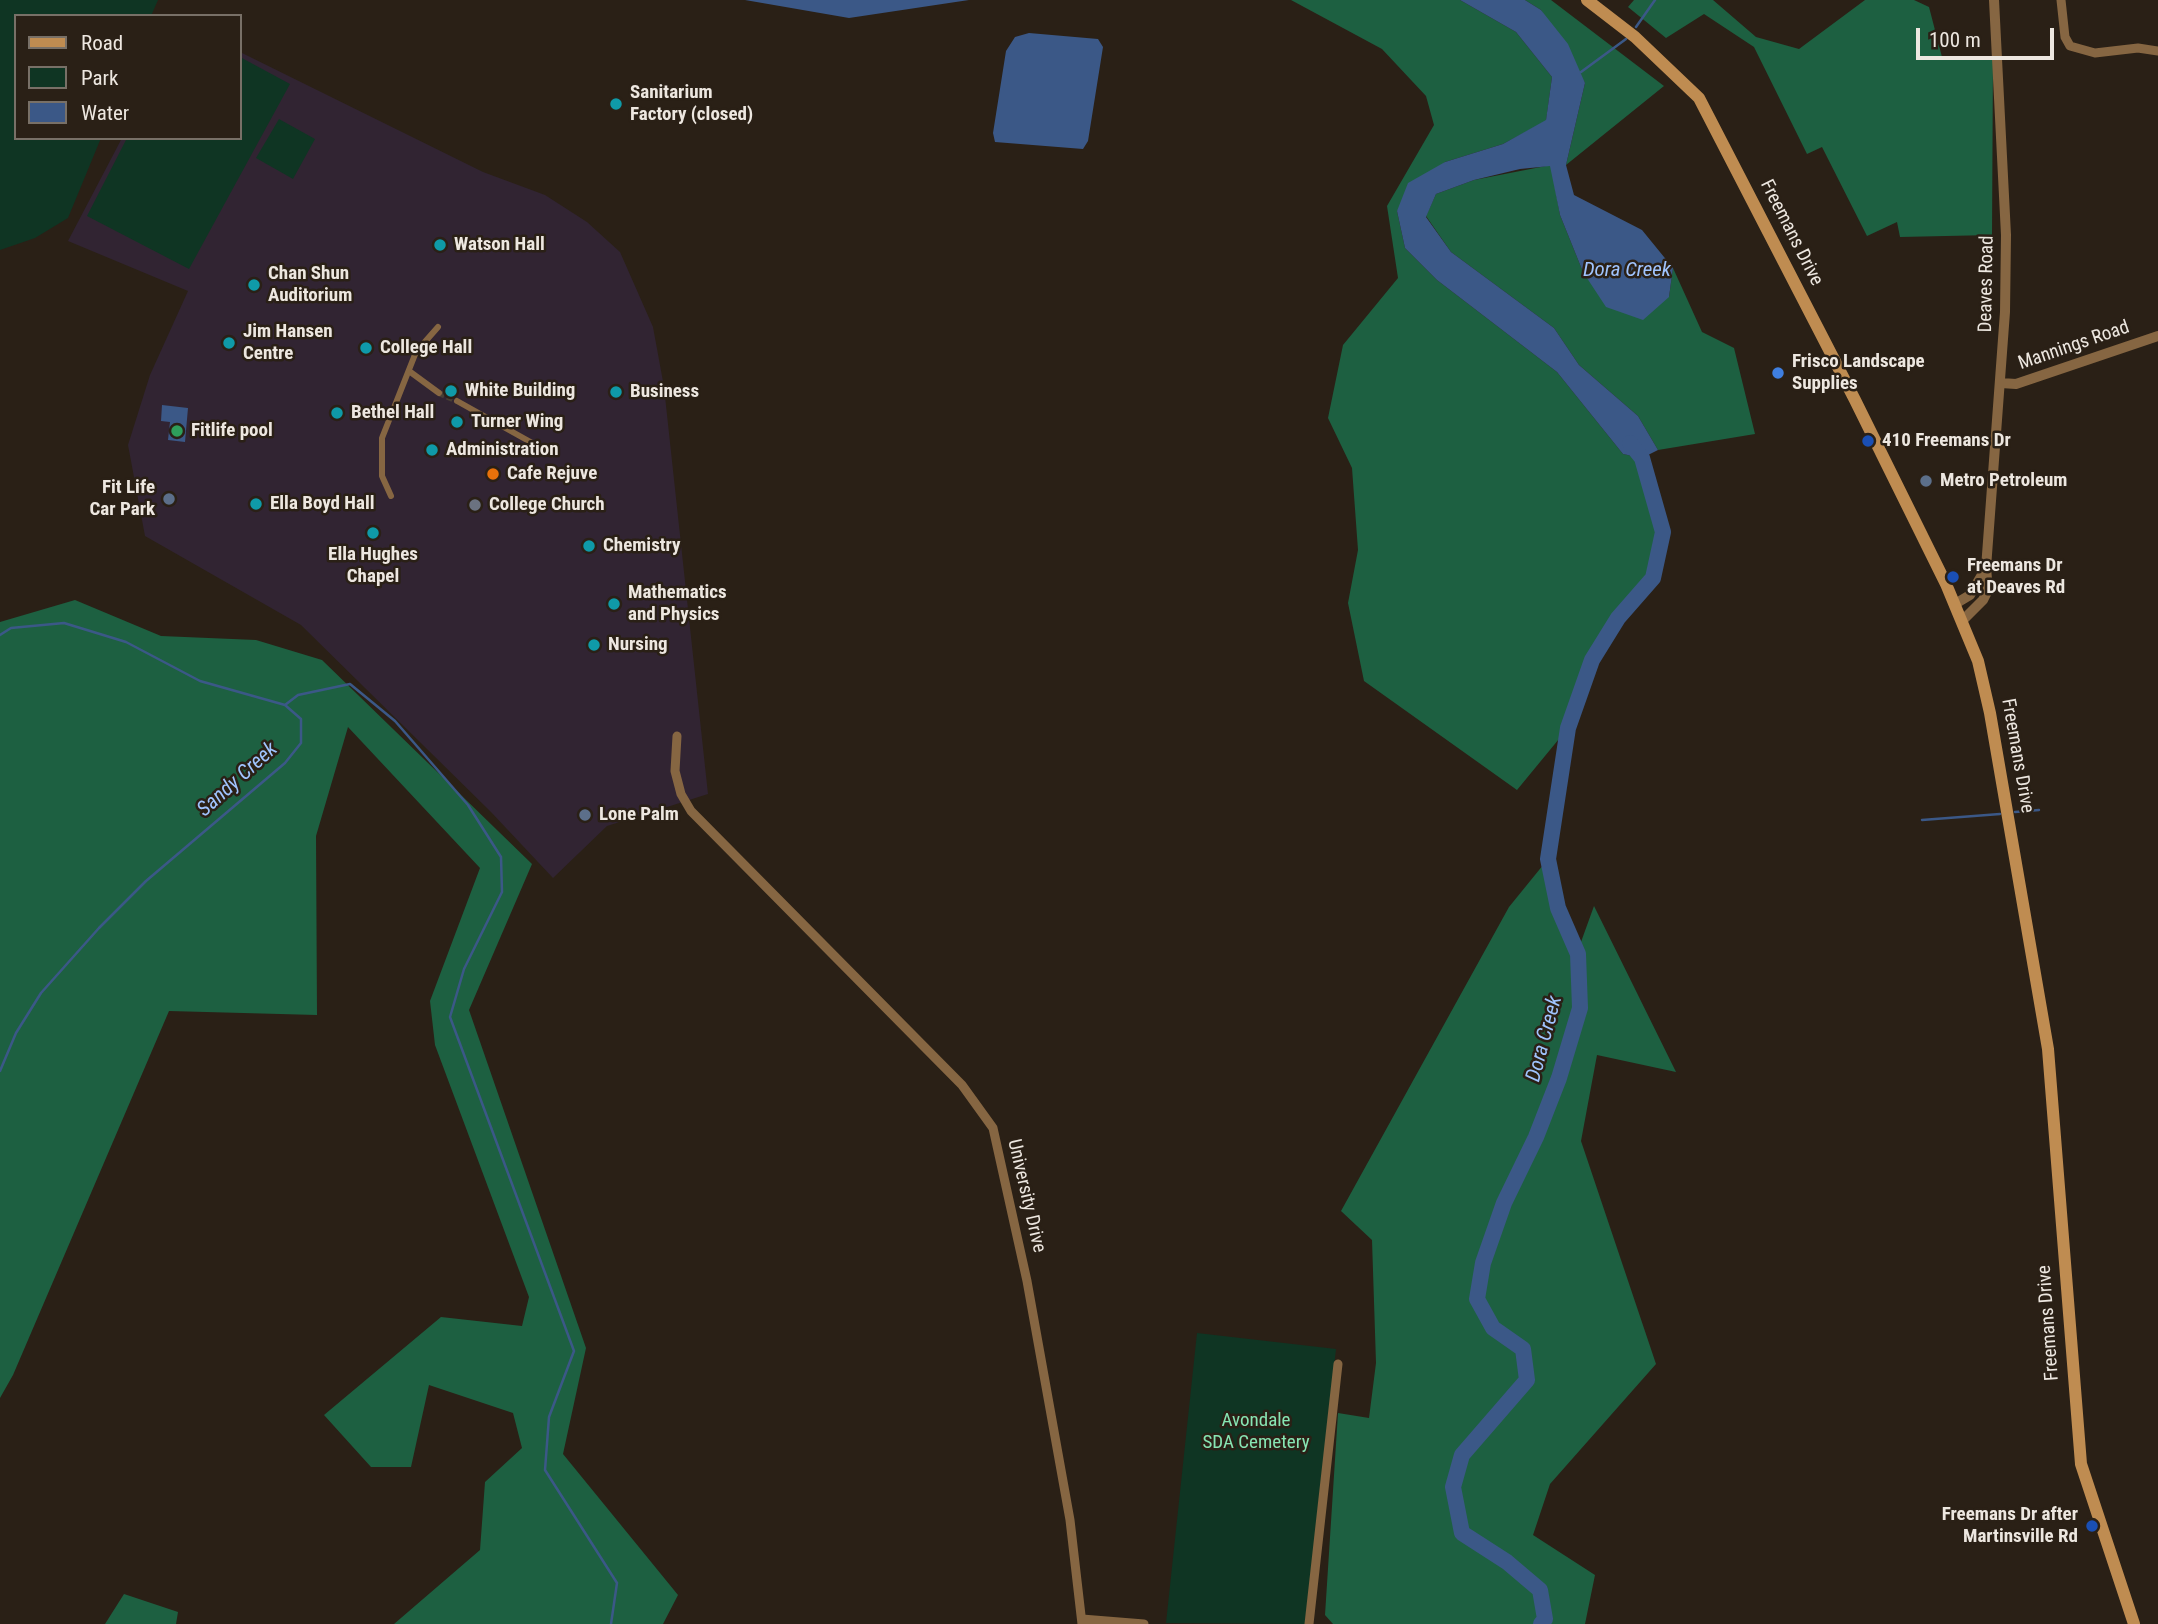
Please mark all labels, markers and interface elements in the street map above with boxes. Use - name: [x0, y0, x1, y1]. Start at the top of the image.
- legend: [14, 14, 242, 140]
- scale bar: [1920, 14, 2058, 58]
- text: 100 m: [1929, 28, 1981, 52]
- text: Road: [81, 31, 123, 55]
- text: Park: [81, 66, 118, 90]
- place label: Sanitarium Factory (closed): [630, 82, 753, 126]
- marker: Sanitarium Factory (closed): [608, 96, 624, 112]
- text: Water: [81, 101, 129, 125]
- street label: Freemans Drive: [1755, 176, 1827, 290]
- place label: Watson Hall: [454, 234, 545, 256]
- street label: Deaves Road: [1975, 235, 1999, 333]
- marker: Watson Hall: [432, 237, 448, 253]
- water label: Dora Creek: [1583, 258, 1671, 284]
- place label: Chan Shun Auditorium: [268, 263, 352, 307]
- marker: Chan Shun Auditorium: [246, 277, 262, 293]
- street label: Mannings Road: [2015, 316, 2133, 376]
- place label: Jim Hansen Centre: [243, 321, 333, 365]
- marker: Jim Hansen Centre: [221, 335, 237, 351]
- place label: College Hall: [380, 337, 472, 359]
- marker: College Hall: [358, 340, 374, 356]
- place label: Frisco Landscape Supplies: [1792, 351, 1925, 395]
- marker: Frisco Landscape Supplies: [1770, 365, 1786, 381]
- place label: White Building: [465, 380, 575, 402]
- place label: Business: [630, 381, 699, 403]
- marker: White Building: [443, 383, 459, 399]
- marker: Business: [608, 384, 624, 400]
- place label: Bethel Hall: [351, 402, 434, 424]
- marker: Bethel Hall: [329, 405, 345, 421]
- place label: Turner Wing: [471, 411, 563, 433]
- marker: Turner Wing: [449, 414, 465, 430]
- place label: Fitlife pool: [191, 420, 273, 442]
- marker: Fitlife pool: [169, 423, 185, 439]
- place label: 410 Freemans Dr: [1882, 430, 2011, 452]
- marker: 410 Freemans Dr: [1860, 433, 1876, 449]
- place label: Administration: [446, 439, 559, 461]
- marker: Administration: [424, 442, 440, 458]
- place label: Cafe Rejuve: [507, 463, 597, 485]
- marker: Cafe Rejuve: [485, 466, 501, 482]
- place label: Metro Petroleum: [1940, 470, 2067, 492]
- marker: Metro Petroleum: [1918, 473, 1934, 489]
- place label: Fit Life Car Park: [90, 477, 155, 521]
- marker: Fit Life Car Park: [161, 491, 177, 507]
- place label: Ella Boyd Hall: [270, 493, 375, 515]
- place label: College Church: [489, 494, 605, 516]
- marker: Ella Boyd Hall: [248, 496, 264, 512]
- marker: College Church: [467, 497, 483, 513]
- marker: Ella Hughes Chapel: [365, 525, 381, 541]
- place label: Chemistry: [603, 535, 681, 557]
- marker: Chemistry: [581, 538, 597, 554]
- place label: Ella Hughes Chapel: [328, 544, 418, 588]
- place label: Freemans Dr at Deaves Rd: [1967, 555, 2065, 599]
- marker: Freemans Dr at Deaves Rd: [1945, 569, 1961, 585]
- place label: Mathematics and Physics: [628, 582, 727, 626]
- marker: Mathematics and Physics: [606, 596, 622, 612]
- place label: Nursing: [608, 634, 668, 656]
- marker: Nursing: [586, 637, 602, 653]
- street label: Freemans Drive: [1996, 697, 2038, 815]
- water label: Sandy Creek: [193, 737, 283, 823]
- place label: Lone Palm: [599, 804, 679, 826]
- marker: Lone Palm: [577, 807, 593, 823]
- water label: Dora Creek: [1521, 993, 1569, 1085]
- street label: University Drive: [1002, 1137, 1050, 1255]
- street label: Freemans Drive: [2034, 1264, 2064, 1382]
- park label: Avondale SDA Cemetery: [1202, 1410, 1310, 1454]
- place label: Freemans Dr after Martinsville Rd: [1942, 1504, 2078, 1548]
- marker: Freemans Dr after Martinsville Rd: [2084, 1518, 2100, 1534]

